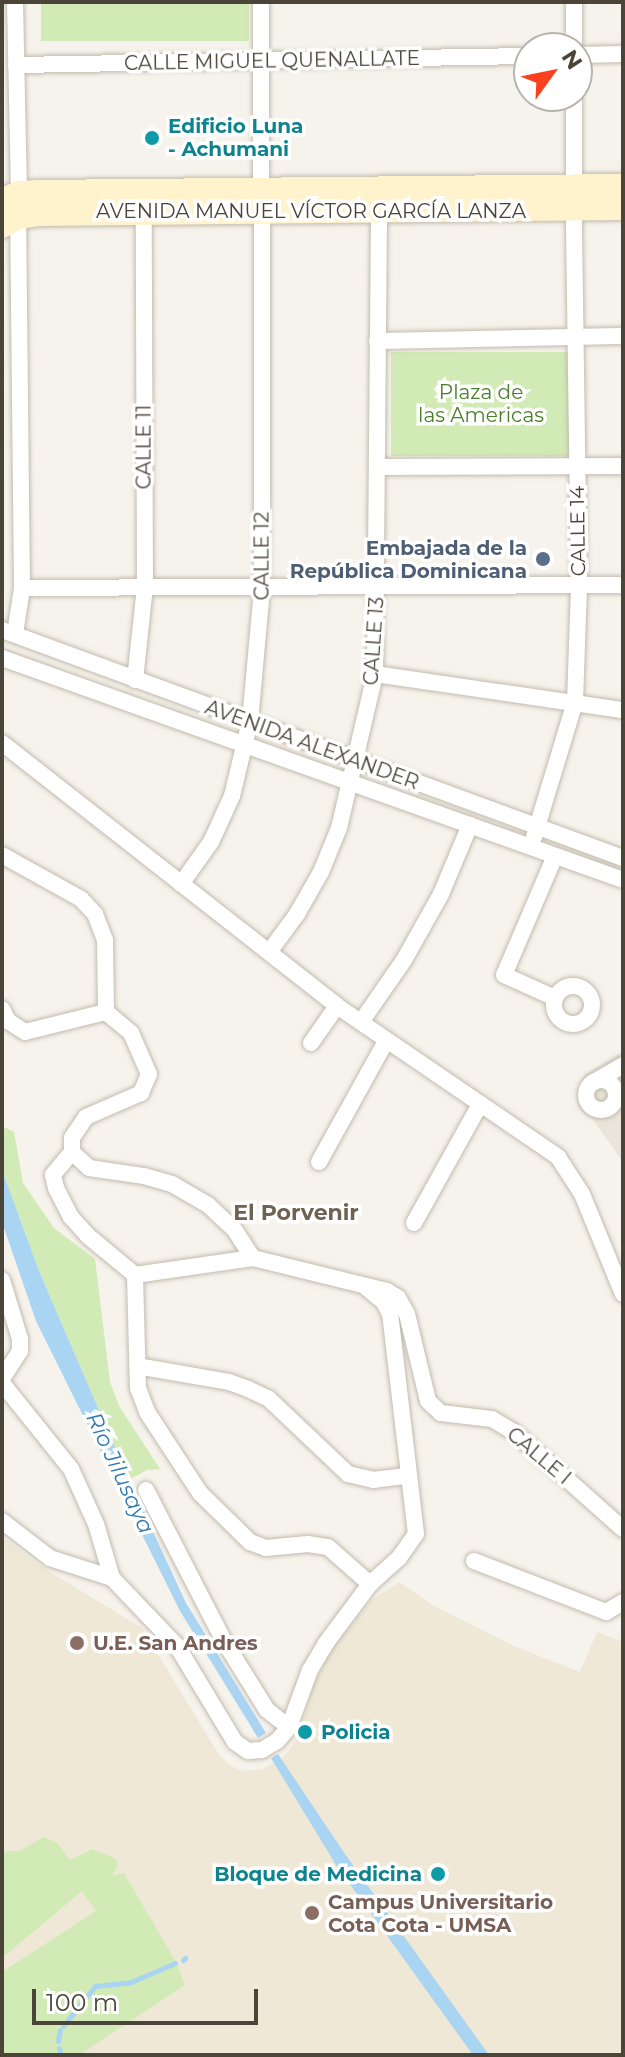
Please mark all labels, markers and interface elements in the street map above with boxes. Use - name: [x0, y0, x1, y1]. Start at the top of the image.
- north arrow: [513, 32, 593, 112]
- text: N: [556, 45, 588, 75]
- street label: CALLE MIGUEL QUENALLATE: [124, 46, 420, 76]
- place label: Edificio Luna - Achumani: [168, 114, 303, 161]
- marker: Edificio Luna - Achumani: [143, 129, 161, 147]
- street label: AVENIDA MANUEL VÍCTOR GARCÍA LANZA: [96, 199, 526, 223]
- park label: Plaza de las Americas: [418, 380, 544, 427]
- street label: CALLE 11: [132, 405, 156, 489]
- street label: CALLE 14: [565, 485, 591, 577]
- street label: CALLE 12: [250, 512, 274, 600]
- place label: Embajada de la República Dominicana: [290, 536, 527, 583]
- marker: Embajada de la República Dominicana: [534, 550, 552, 568]
- street label: CALLE 13: [359, 596, 389, 686]
- street label: AVENIDA ALEXANDER: [202, 695, 422, 795]
- district label: El Porvenir: [233, 1200, 359, 1226]
- water label: Río Jilusaya: [80, 1408, 160, 1538]
- street label: CALLE I: [502, 1422, 576, 1490]
- place label: U.E. San Andres: [93, 1631, 258, 1655]
- marker: U.E. San Andres: [68, 1634, 86, 1652]
- place label: Policia: [321, 1720, 391, 1744]
- marker: Policia: [296, 1723, 314, 1741]
- place label: Bloque de Medicina: [214, 1862, 422, 1886]
- marker: Bloque de Medicina: [429, 1865, 447, 1883]
- place label: Campus Universitario Cota Cota - UMSA: [328, 1890, 553, 1937]
- marker: Campus Universitario Cota Cota - UMSA: [303, 1904, 321, 1922]
- scale bar: [36, 1973, 262, 2023]
- text: 100 m: [46, 1988, 118, 2017]

